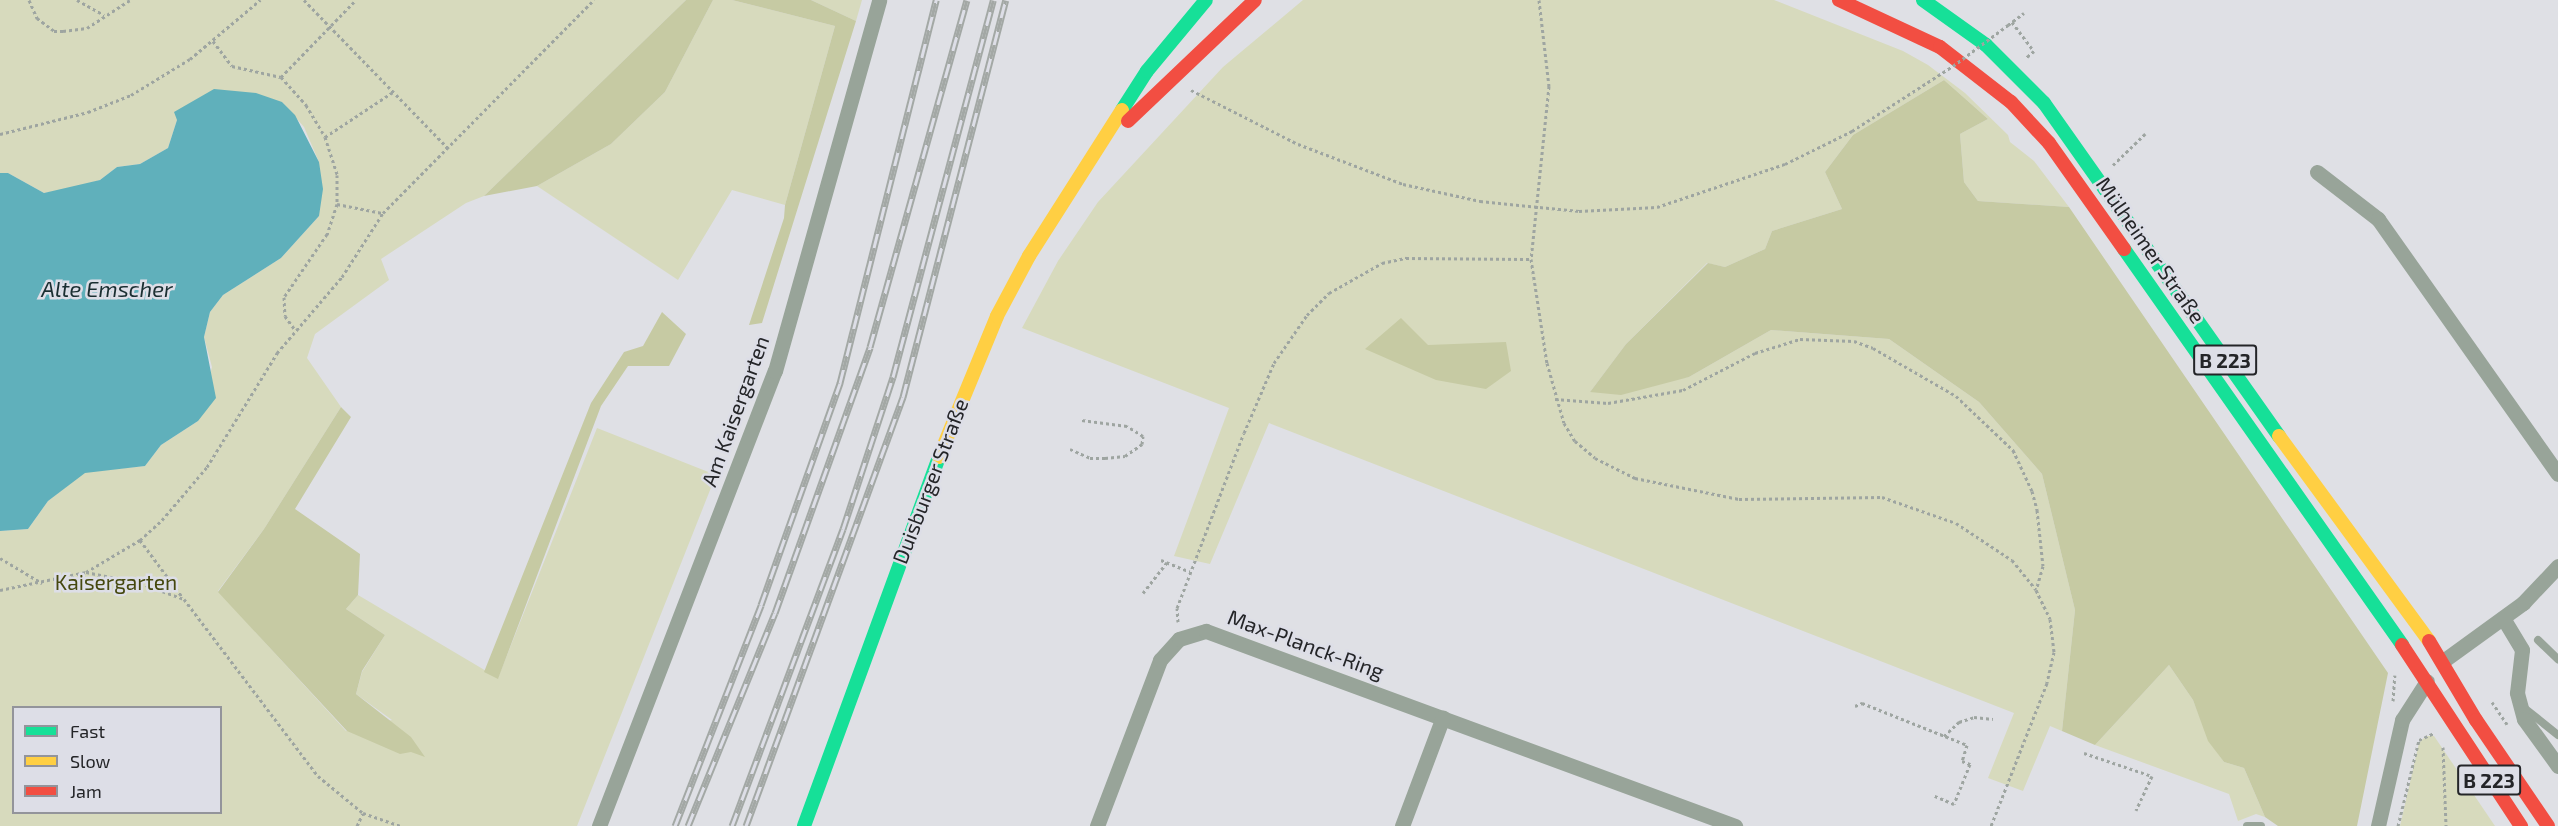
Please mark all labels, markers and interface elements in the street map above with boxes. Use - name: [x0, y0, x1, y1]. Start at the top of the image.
- street label: Mülheimer Straße: [2091, 172, 2211, 328]
- water label: Alte Emscher: [41, 276, 173, 302]
- street label: Am Kaisergarten: [696, 332, 774, 490]
- road number: B 223: [2192, 343, 2258, 377]
- street label: Duisburger Straße: [887, 395, 973, 567]
- park label: Kaisergarten: [55, 569, 177, 595]
- street label: Max-Planck-Ring: [1224, 604, 1388, 684]
- legend: [12, 706, 222, 814]
- text: Fast: [70, 720, 105, 742]
- text: Slow: [70, 750, 110, 772]
- road number: B 223: [2456, 763, 2522, 797]
- text: Jam: [70, 780, 102, 802]

